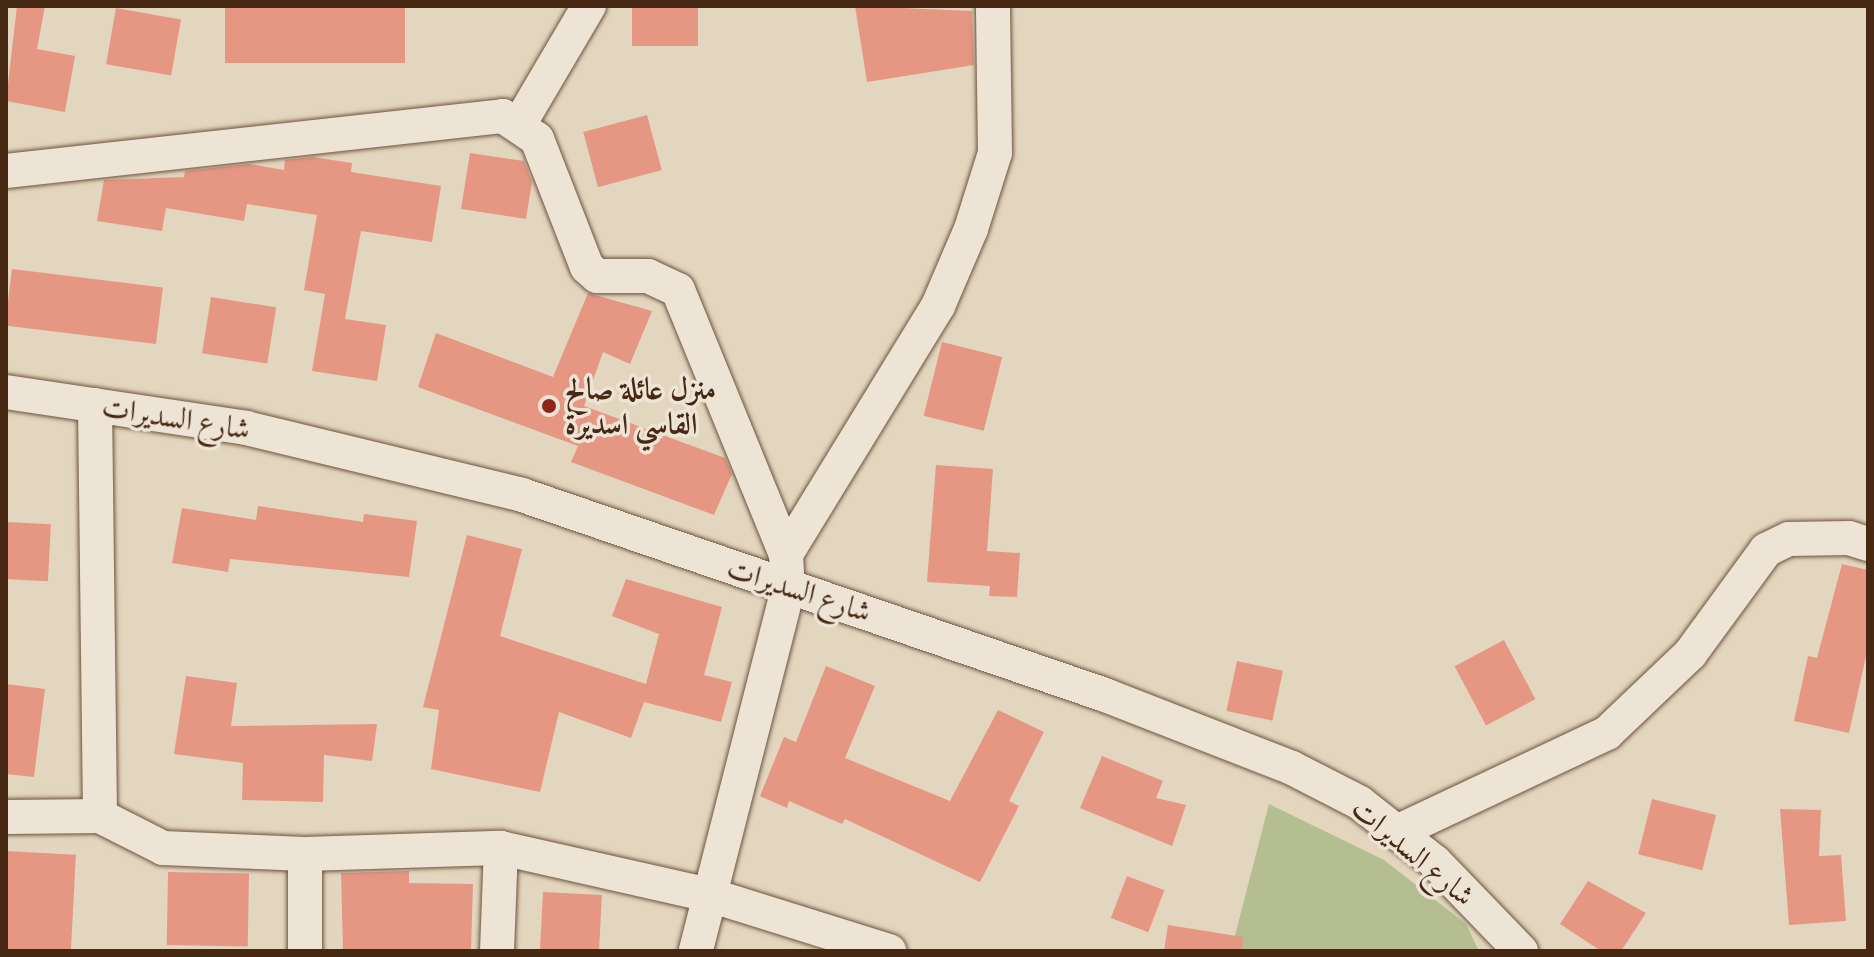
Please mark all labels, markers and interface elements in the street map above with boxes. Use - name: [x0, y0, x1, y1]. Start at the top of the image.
- place label: منزل عائلة صالح القاسي اسديرة: [565, 371, 716, 442]
- street label: شارع السديرات: [99, 389, 253, 447]
- marker: منزل عائلة صالح القاسي اسديرة: [540, 397, 558, 415]
- street label: شارع السديرات: [722, 550, 876, 630]
- street label: شارع السديرات: [1344, 790, 1482, 914]

